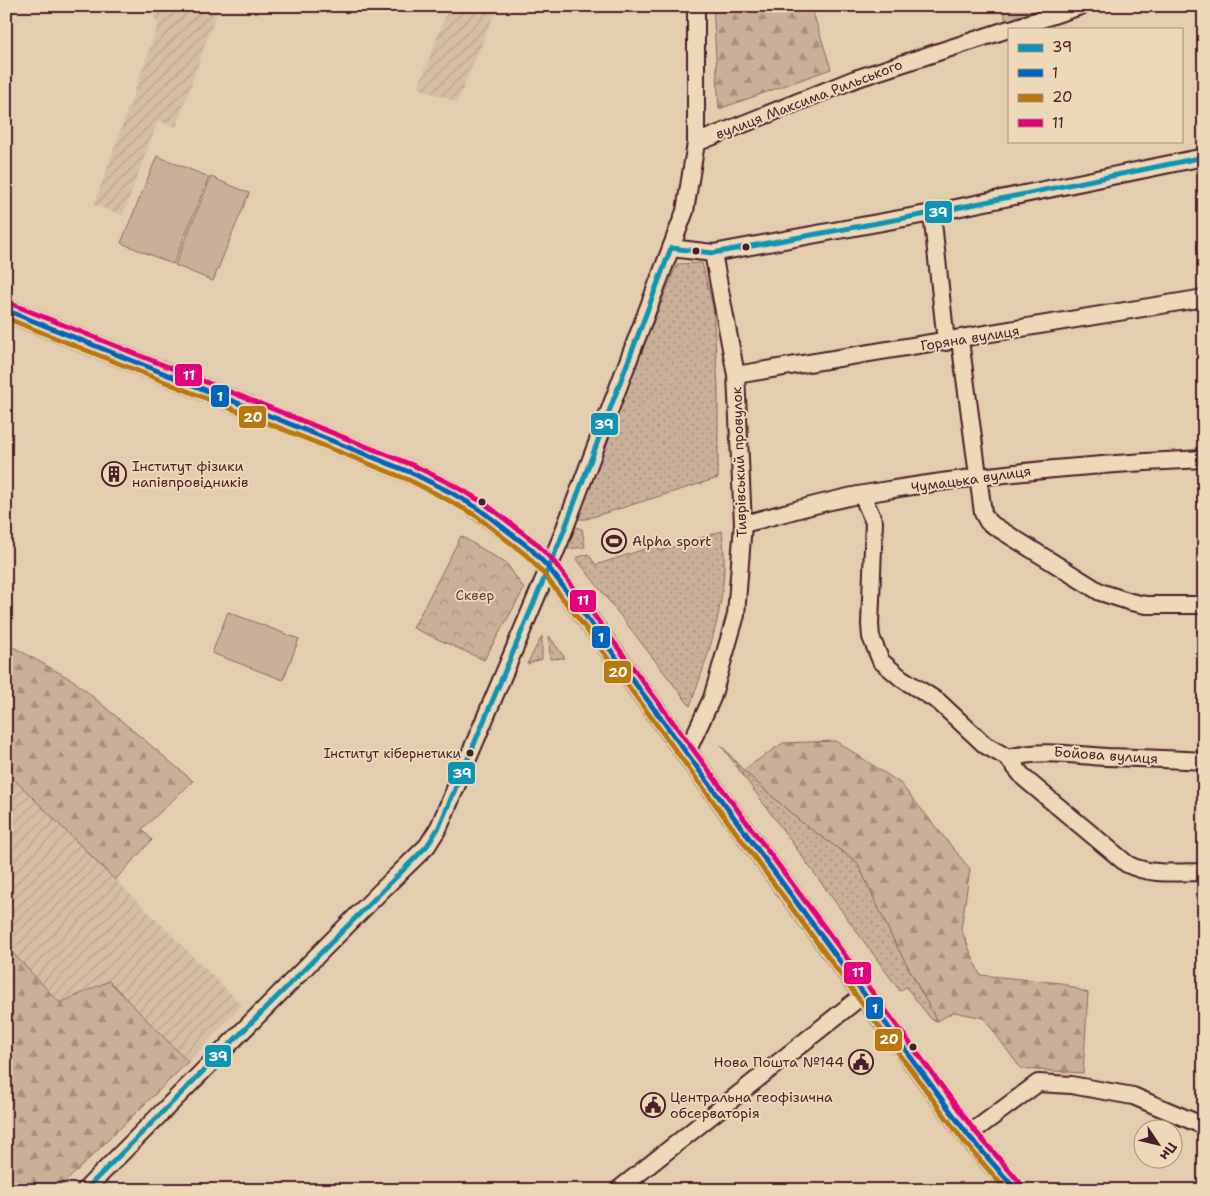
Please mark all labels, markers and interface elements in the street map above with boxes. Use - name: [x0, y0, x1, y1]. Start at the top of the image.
- legend: [1008, 28, 1182, 142]
- text: 39: [1052, 37, 1072, 57]
- street label: вулиця Максима Рильського: [713, 55, 905, 143]
- text: 1: [1052, 63, 1058, 83]
- text: 20: [1052, 87, 1073, 107]
- text: 11: [1052, 113, 1064, 133]
- line badge: 39: [924, 200, 953, 224]
- text: 39: [928, 203, 948, 221]
- unlabelled marker: [741, 242, 751, 252]
- unlabelled marker: [691, 246, 701, 256]
- street label: Горяна вулиця: [919, 321, 1021, 355]
- line badge: 11: [174, 363, 203, 387]
- text: 11: [183, 366, 195, 384]
- line badge: 1: [210, 384, 230, 408]
- street label: Тиврівський провулок: [727, 386, 751, 538]
- text: 1: [217, 387, 223, 405]
- line badge: 20: [238, 405, 267, 429]
- text: 20: [243, 408, 263, 426]
- line badge: 39: [590, 412, 619, 436]
- text: 39: [594, 415, 614, 433]
- place label: Інститут фізики напівпровідників: [132, 457, 248, 491]
- building icon: Інститут фізики напівпровідників: [101, 461, 127, 487]
- street label: Чумацька вулиця: [910, 462, 1032, 496]
- unlabelled marker: [477, 497, 487, 507]
- sports icon: Alpha sport: [601, 528, 627, 554]
- place label: Alpha sport: [632, 532, 711, 550]
- park label: Сквер: [456, 586, 495, 604]
- line badge: 11: [569, 589, 597, 613]
- text: 11: [577, 591, 589, 609]
- line badge: 1: [591, 625, 611, 649]
- text: 1: [598, 628, 604, 646]
- line badge: 20: [603, 660, 632, 684]
- text: 20: [608, 663, 628, 681]
- street label: Бойова вулиця: [1053, 742, 1159, 768]
- place label: Інститут кібернетики: [323, 745, 461, 762]
- marker: Інститут кібернетики: [465, 748, 475, 758]
- line badge: 39: [447, 761, 476, 785]
- text: 39: [452, 764, 472, 782]
- line badge: 11: [843, 961, 872, 985]
- text: 11: [852, 963, 864, 981]
- line badge: 1: [865, 996, 884, 1020]
- text: 1: [872, 999, 878, 1017]
- line badge: 20: [874, 1028, 903, 1052]
- text: 20: [879, 1030, 899, 1048]
- unlabelled marker: [908, 1042, 918, 1052]
- line badge: 39: [204, 1044, 232, 1068]
- text: 39: [208, 1047, 228, 1065]
- public building icon: Нова Пошта №144: [848, 1049, 874, 1075]
- place label: Нова Пошта №144: [713, 1053, 844, 1071]
- place label: Центральна геофізична обсерваторія: [670, 1088, 833, 1122]
- public building icon: Центральна геофізична обсерваторія: [640, 1092, 666, 1118]
- north arrow: [1132, 1118, 1182, 1168]
- text: Пн: [1156, 1139, 1181, 1164]

